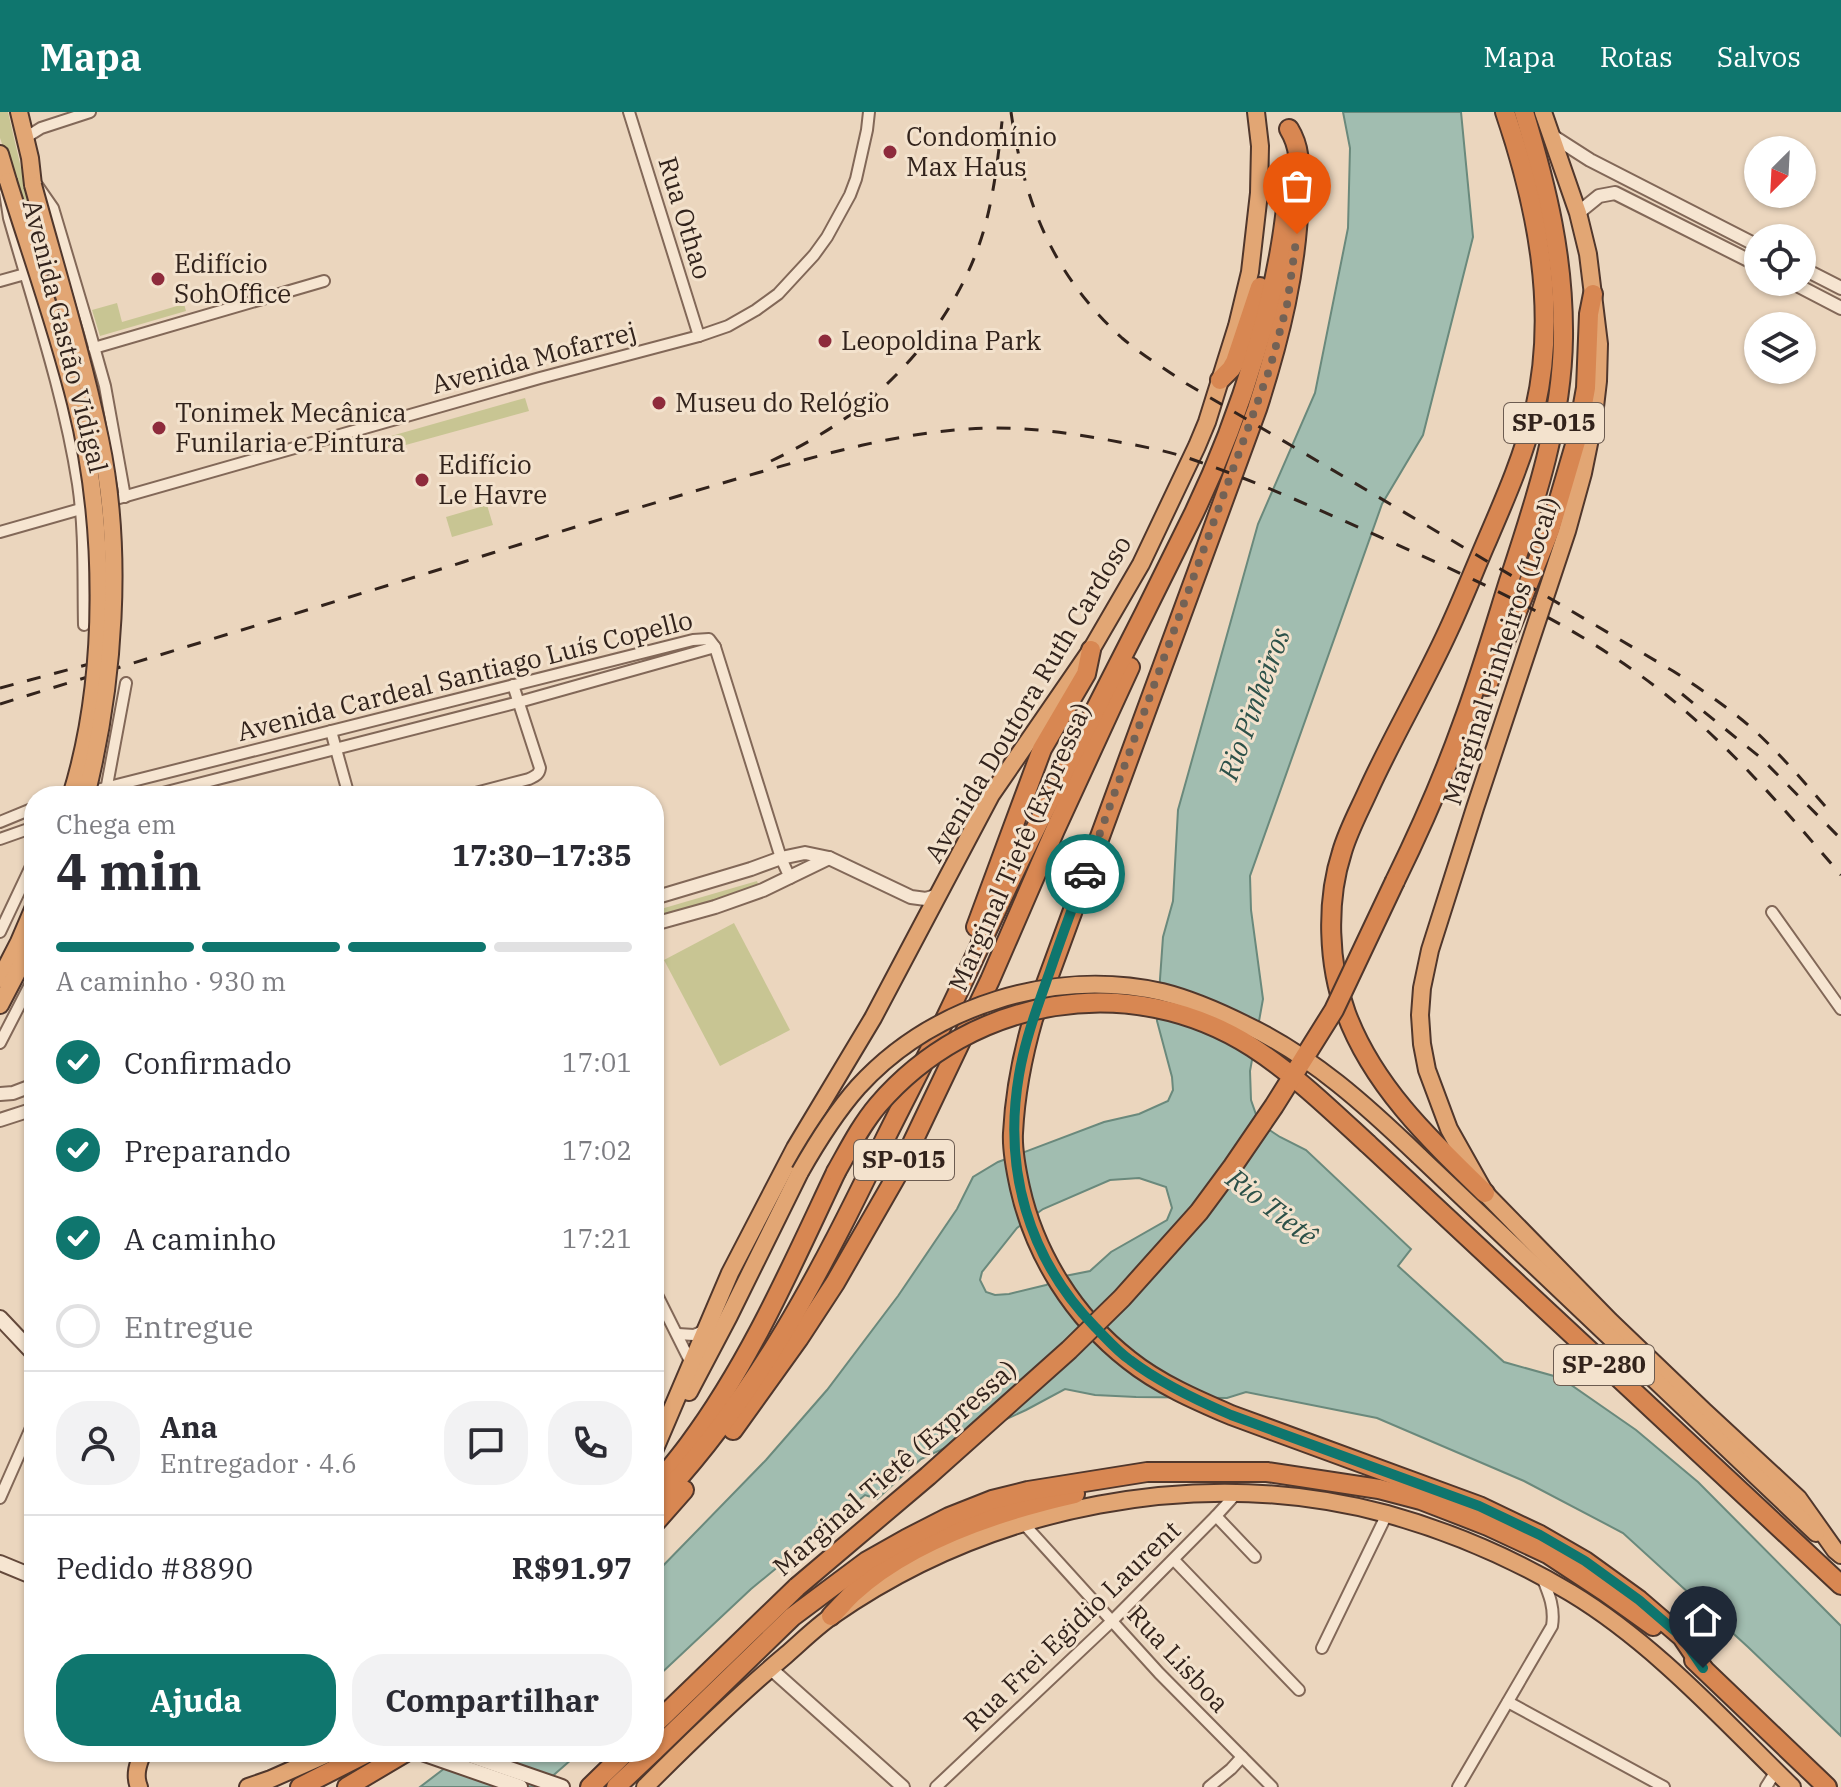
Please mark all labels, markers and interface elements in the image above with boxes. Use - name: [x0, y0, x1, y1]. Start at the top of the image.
- text: Mapa: [40, 32, 142, 81]
- text: Mapa: [1483, 38, 1556, 75]
- text: Rotas: [1600, 38, 1673, 75]
- text: Salvos: [1717, 38, 1801, 75]
- place label: Condomínio Max Haus: [906, 119, 1057, 183]
- north arrow: [1744, 136, 1816, 208]
- map controls: [1744, 136, 1816, 384]
- marker: Condomínio Max Haus: [881, 143, 899, 161]
- street label: Rua Othao: [651, 152, 721, 283]
- pin: [1263, 152, 1331, 234]
- icon: bag: [1275, 164, 1319, 208]
- street label: Avenida Gastão Vidigal: [16, 196, 116, 476]
- button: locate: [1744, 224, 1816, 296]
- place label: Edifício SohOffice: [174, 246, 291, 310]
- marker: Edifício SohOffice: [149, 270, 167, 288]
- button: layers: [1744, 312, 1816, 384]
- street label: Avenida Mofarrej: [428, 313, 640, 401]
- place label: Leopoldina Park: [841, 323, 1041, 357]
- marker: Leopoldina Park: [816, 332, 834, 350]
- place label: Museu do Relógio: [675, 385, 890, 419]
- marker: Museu do Relógio: [650, 394, 668, 412]
- place label: Tonimek Mecânica Funilaria e Pintura: [175, 395, 407, 459]
- road number: SP-015: [1504, 403, 1604, 443]
- marker: Tonimek Mecânica Funilaria e Pintura: [150, 419, 168, 437]
- place label: Edifício Le Havre: [438, 447, 547, 511]
- marker: Edifício Le Havre: [413, 471, 431, 489]
- street label: Marginal Pinheiros (Local): [1434, 492, 1566, 809]
- street label: Avenida Doutora Ruth Cardoso: [916, 529, 1138, 868]
- street label: Avenida Cardeal Santiago Luís Copello: [234, 602, 696, 748]
- water label: Rio Pinheiros: [1209, 622, 1298, 786]
- street label: Marginal Tietê (Expressa): [940, 697, 1098, 996]
- text: Chega em: [56, 807, 176, 841]
- courier: [1045, 834, 1125, 914]
- text: 17:30–17:35: [452, 835, 632, 874]
- text: 4 min: [56, 837, 202, 904]
- icon: car: [1063, 852, 1107, 896]
- text: A caminho · 930 m: [56, 964, 286, 998]
- icon: check: [56, 1040, 100, 1084]
- text: Confirmado: [124, 1043, 292, 1082]
- text: 17:01: [562, 1045, 632, 1079]
- icon: check: [56, 1128, 100, 1172]
- text: Preparando: [124, 1131, 291, 1170]
- text: 17:02: [562, 1133, 632, 1167]
- road number: SP-015: [854, 1140, 954, 1180]
- water label: Rio Tietê: [1219, 1159, 1326, 1255]
- icon: check: [56, 1216, 100, 1260]
- text: A caminho: [124, 1219, 276, 1258]
- text: 17:21: [562, 1221, 632, 1255]
- text: Entregue: [124, 1307, 253, 1346]
- road number: SP-280: [1554, 1345, 1654, 1385]
- street label: Marginal Tietê (Expressa): [765, 1352, 1024, 1583]
- button: person: [56, 1401, 140, 1485]
- button: chat: [444, 1401, 528, 1485]
- button: phone: [548, 1401, 632, 1485]
- text: Ana: [160, 1407, 218, 1446]
- text: Entregador · 4.6: [160, 1446, 357, 1480]
- street label: Rua Frei Egidio Laurent: [955, 1513, 1187, 1738]
- text: Pedido #8890: [56, 1548, 253, 1587]
- text: R$91.97: [512, 1548, 632, 1587]
- pin: [1669, 1586, 1737, 1668]
- street label: Rua Lisboa: [1120, 1597, 1237, 1719]
- icon: home: [1681, 1598, 1725, 1642]
- button: Ajuda: [56, 1654, 336, 1746]
- button: Compartilhar: [352, 1654, 632, 1746]

